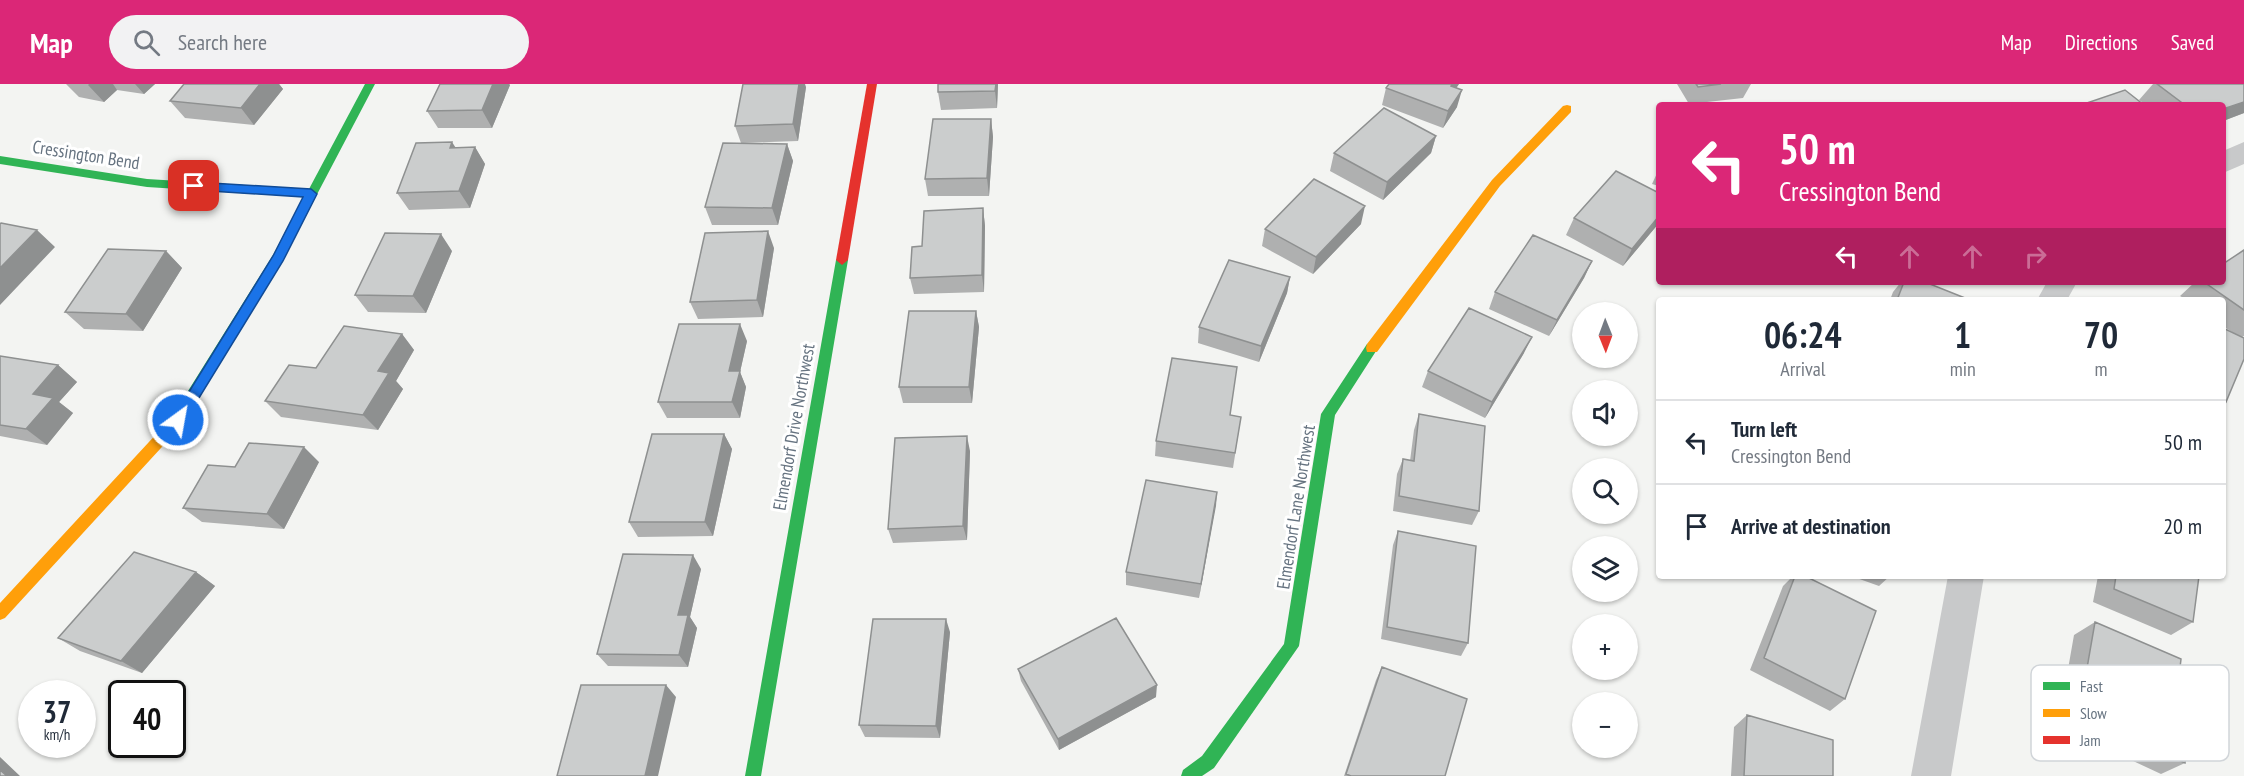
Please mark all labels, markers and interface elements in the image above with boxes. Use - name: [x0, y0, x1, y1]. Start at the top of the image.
- search box: [109, 15, 529, 69]
- text: Map: [30, 24, 73, 61]
- icon: search: [130, 26, 163, 59]
- text: Search here: [178, 28, 267, 56]
- text: Map: [2001, 29, 2032, 56]
- text: Directions: [2065, 29, 2138, 56]
- text: Saved: [2171, 29, 2214, 56]
- text: 50 m: [1779, 121, 1856, 176]
- icon: left: [1680, 126, 1758, 204]
- street label: Cressington Bend: [31, 135, 141, 174]
- pin: [168, 160, 219, 211]
- icon: arrive: [177, 169, 210, 202]
- text: Cressington Bend: [1779, 174, 1941, 208]
- icon: left: [1830, 240, 1863, 273]
- icon: ahead: [1893, 240, 1926, 273]
- icon: ahead: [1956, 240, 1989, 273]
- icon: right: [2019, 240, 2052, 273]
- north arrow: [1572, 302, 1638, 368]
- map controls: [1572, 302, 1638, 758]
- text: 06:24: [1764, 311, 1842, 358]
- text: 1: [1954, 311, 1971, 358]
- text: 70: [2084, 311, 2118, 358]
- street label: Elmendorf Drive Northwest: [768, 342, 820, 512]
- text: Arrival: [1780, 356, 1825, 382]
- text: min: [1950, 356, 1976, 382]
- text: m: [2094, 356, 2107, 382]
- button: sound: [1572, 380, 1638, 446]
- position arrow: [146, 388, 210, 452]
- text: Turn left: [1731, 415, 1797, 443]
- street label: Elmendorf Lane Northwest: [1271, 423, 1320, 591]
- icon: left: [1680, 426, 1713, 459]
- text: 50 m: [2163, 428, 2202, 456]
- text: Cressington Bend: [1731, 443, 1851, 469]
- button: search: [1572, 458, 1638, 524]
- icon: arrive: [1680, 510, 1713, 543]
- text: Arrive at destination: [1731, 512, 1891, 540]
- text: 20 m: [2163, 512, 2202, 540]
- button: layers: [1572, 536, 1638, 602]
- button: +: [1572, 614, 1638, 680]
- legend: [2031, 665, 2229, 761]
- text: Fast: [2080, 676, 2103, 696]
- speed limit sign: 40: [108, 680, 186, 758]
- text: 37: [43, 692, 71, 731]
- button: −: [1572, 692, 1638, 758]
- text: Slow: [2080, 703, 2107, 723]
- text: km/h: [44, 725, 70, 744]
- text: Jam: [2079, 730, 2101, 750]

